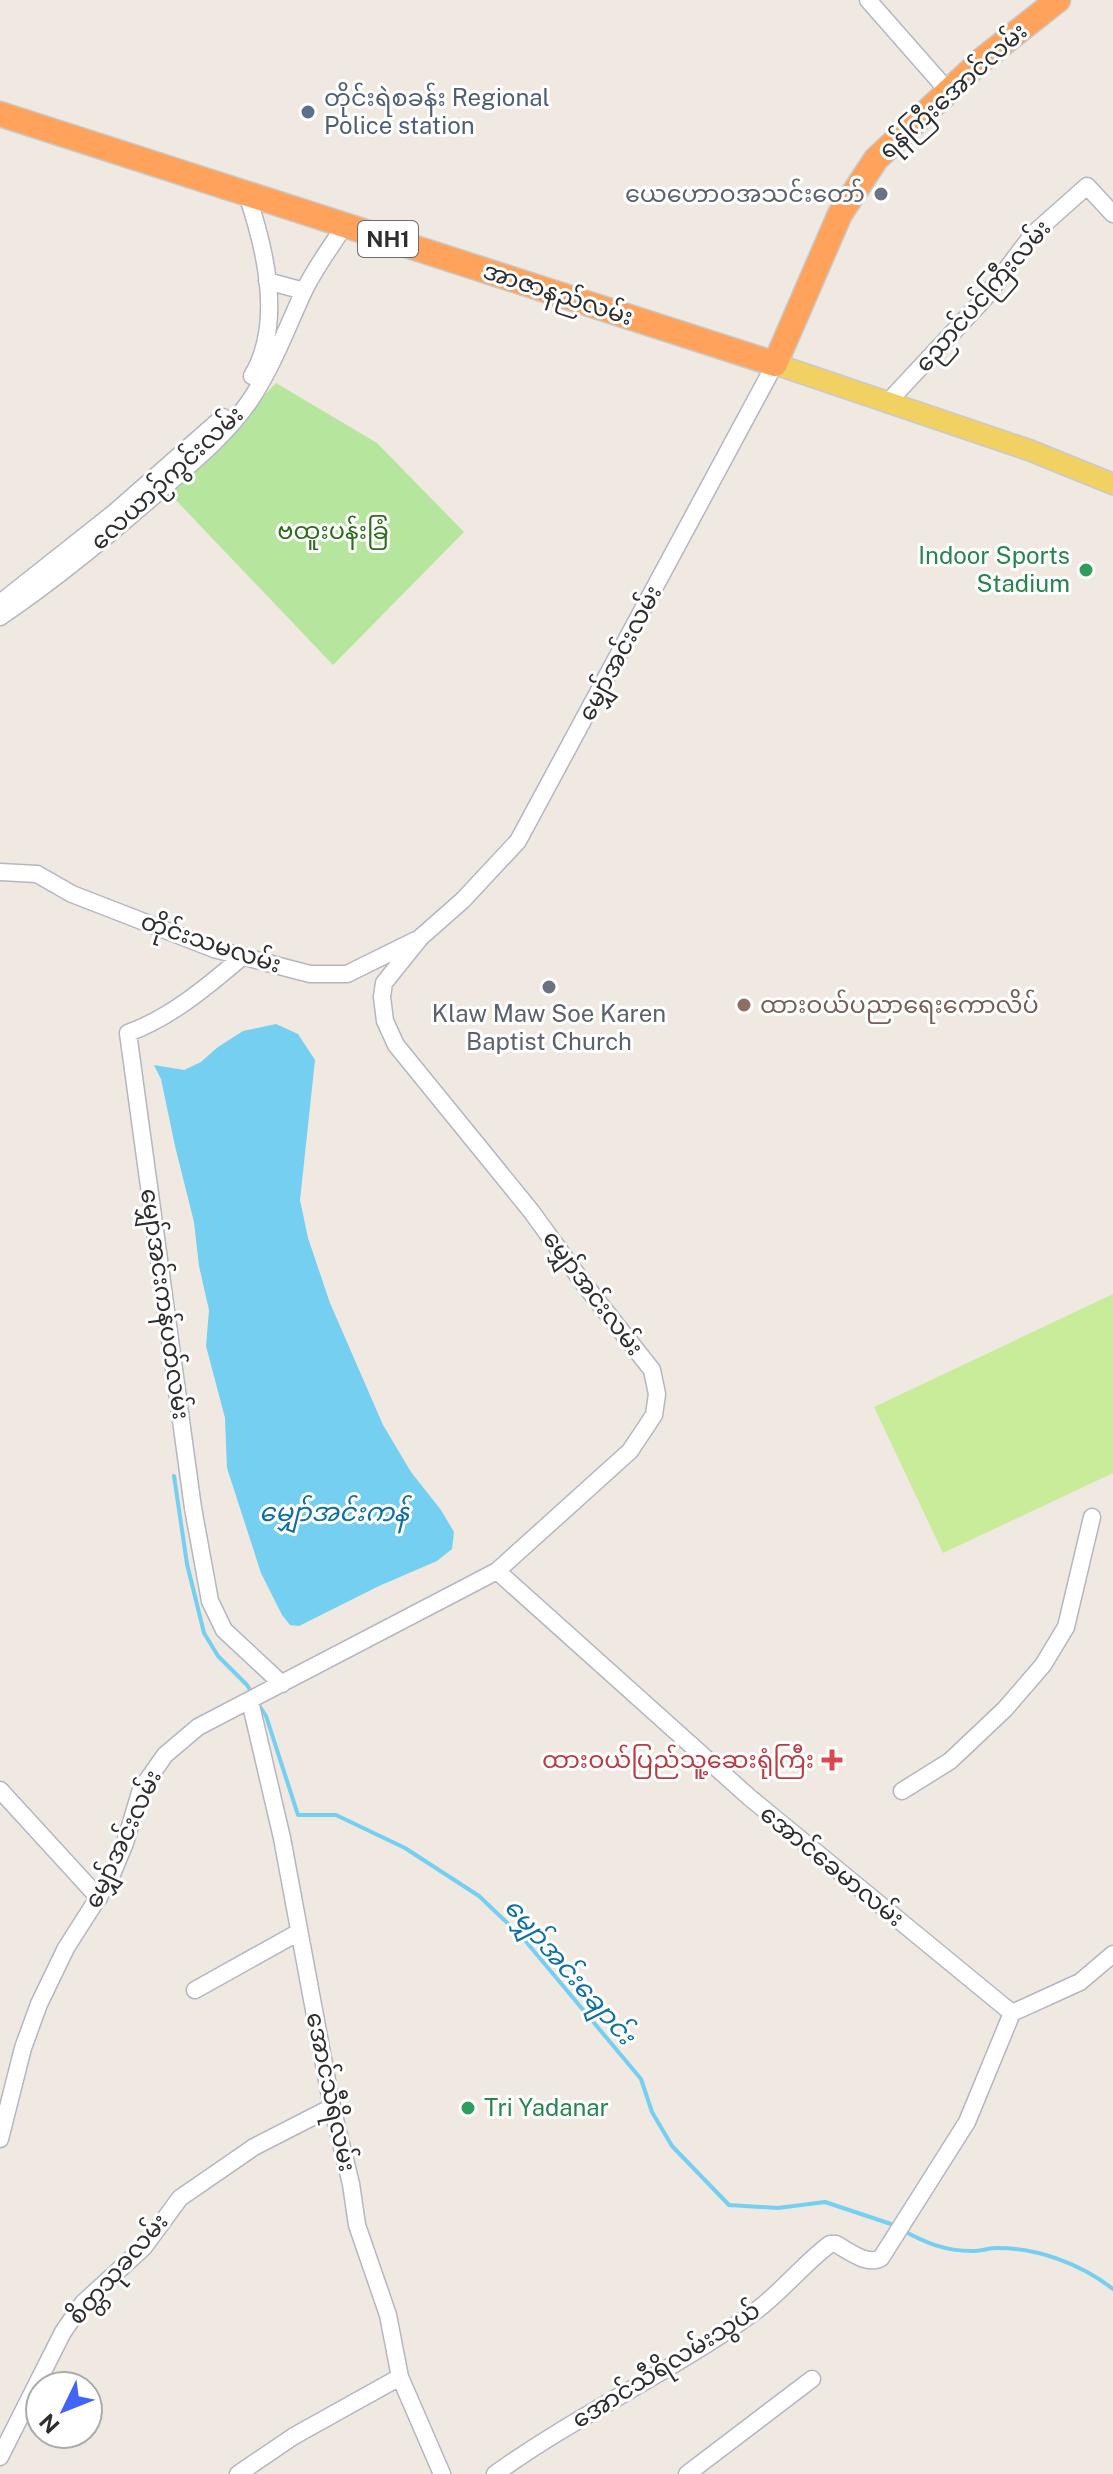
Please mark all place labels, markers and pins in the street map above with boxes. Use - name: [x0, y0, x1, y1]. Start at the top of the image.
- place label: တိုင်းရဲစခန်း Regional Police station: [324, 82, 550, 139]
- marker: တိုင်းရဲစခန်း Regional Police station: [299, 103, 317, 121]
- place label: ယေဟောဝအသင်းတော်: [625, 178, 865, 207]
- marker: ယေဟောဝအသင်းတော်: [872, 185, 890, 203]
- place label: Indoor Sports Stadium: [918, 541, 1070, 597]
- marker: Indoor Sports Stadium: [1077, 561, 1095, 579]
- marker: Klaw Maw Soe Karen Baptist Church: [540, 978, 558, 996]
- place label: ထားဝယ်ပညာရေးကောလိပ်: [760, 989, 1039, 1024]
- marker: ထားဝယ်ပညာရေးကောလိပ်: [735, 996, 753, 1014]
- place label: Klaw Maw Soe Karen Baptist Church: [432, 999, 666, 1055]
- place label: ထားဝယ်ပြည်သူ့ဆေးရုံကြီး: [542, 1744, 814, 1779]
- marker: ထားဝယ်ပြည်သူ့ဆေးရုံကြီး: [821, 1749, 843, 1771]
- place label: Tri Yadanar: [484, 2093, 609, 2121]
- marker: Tri Yadanar: [459, 2099, 477, 2117]

